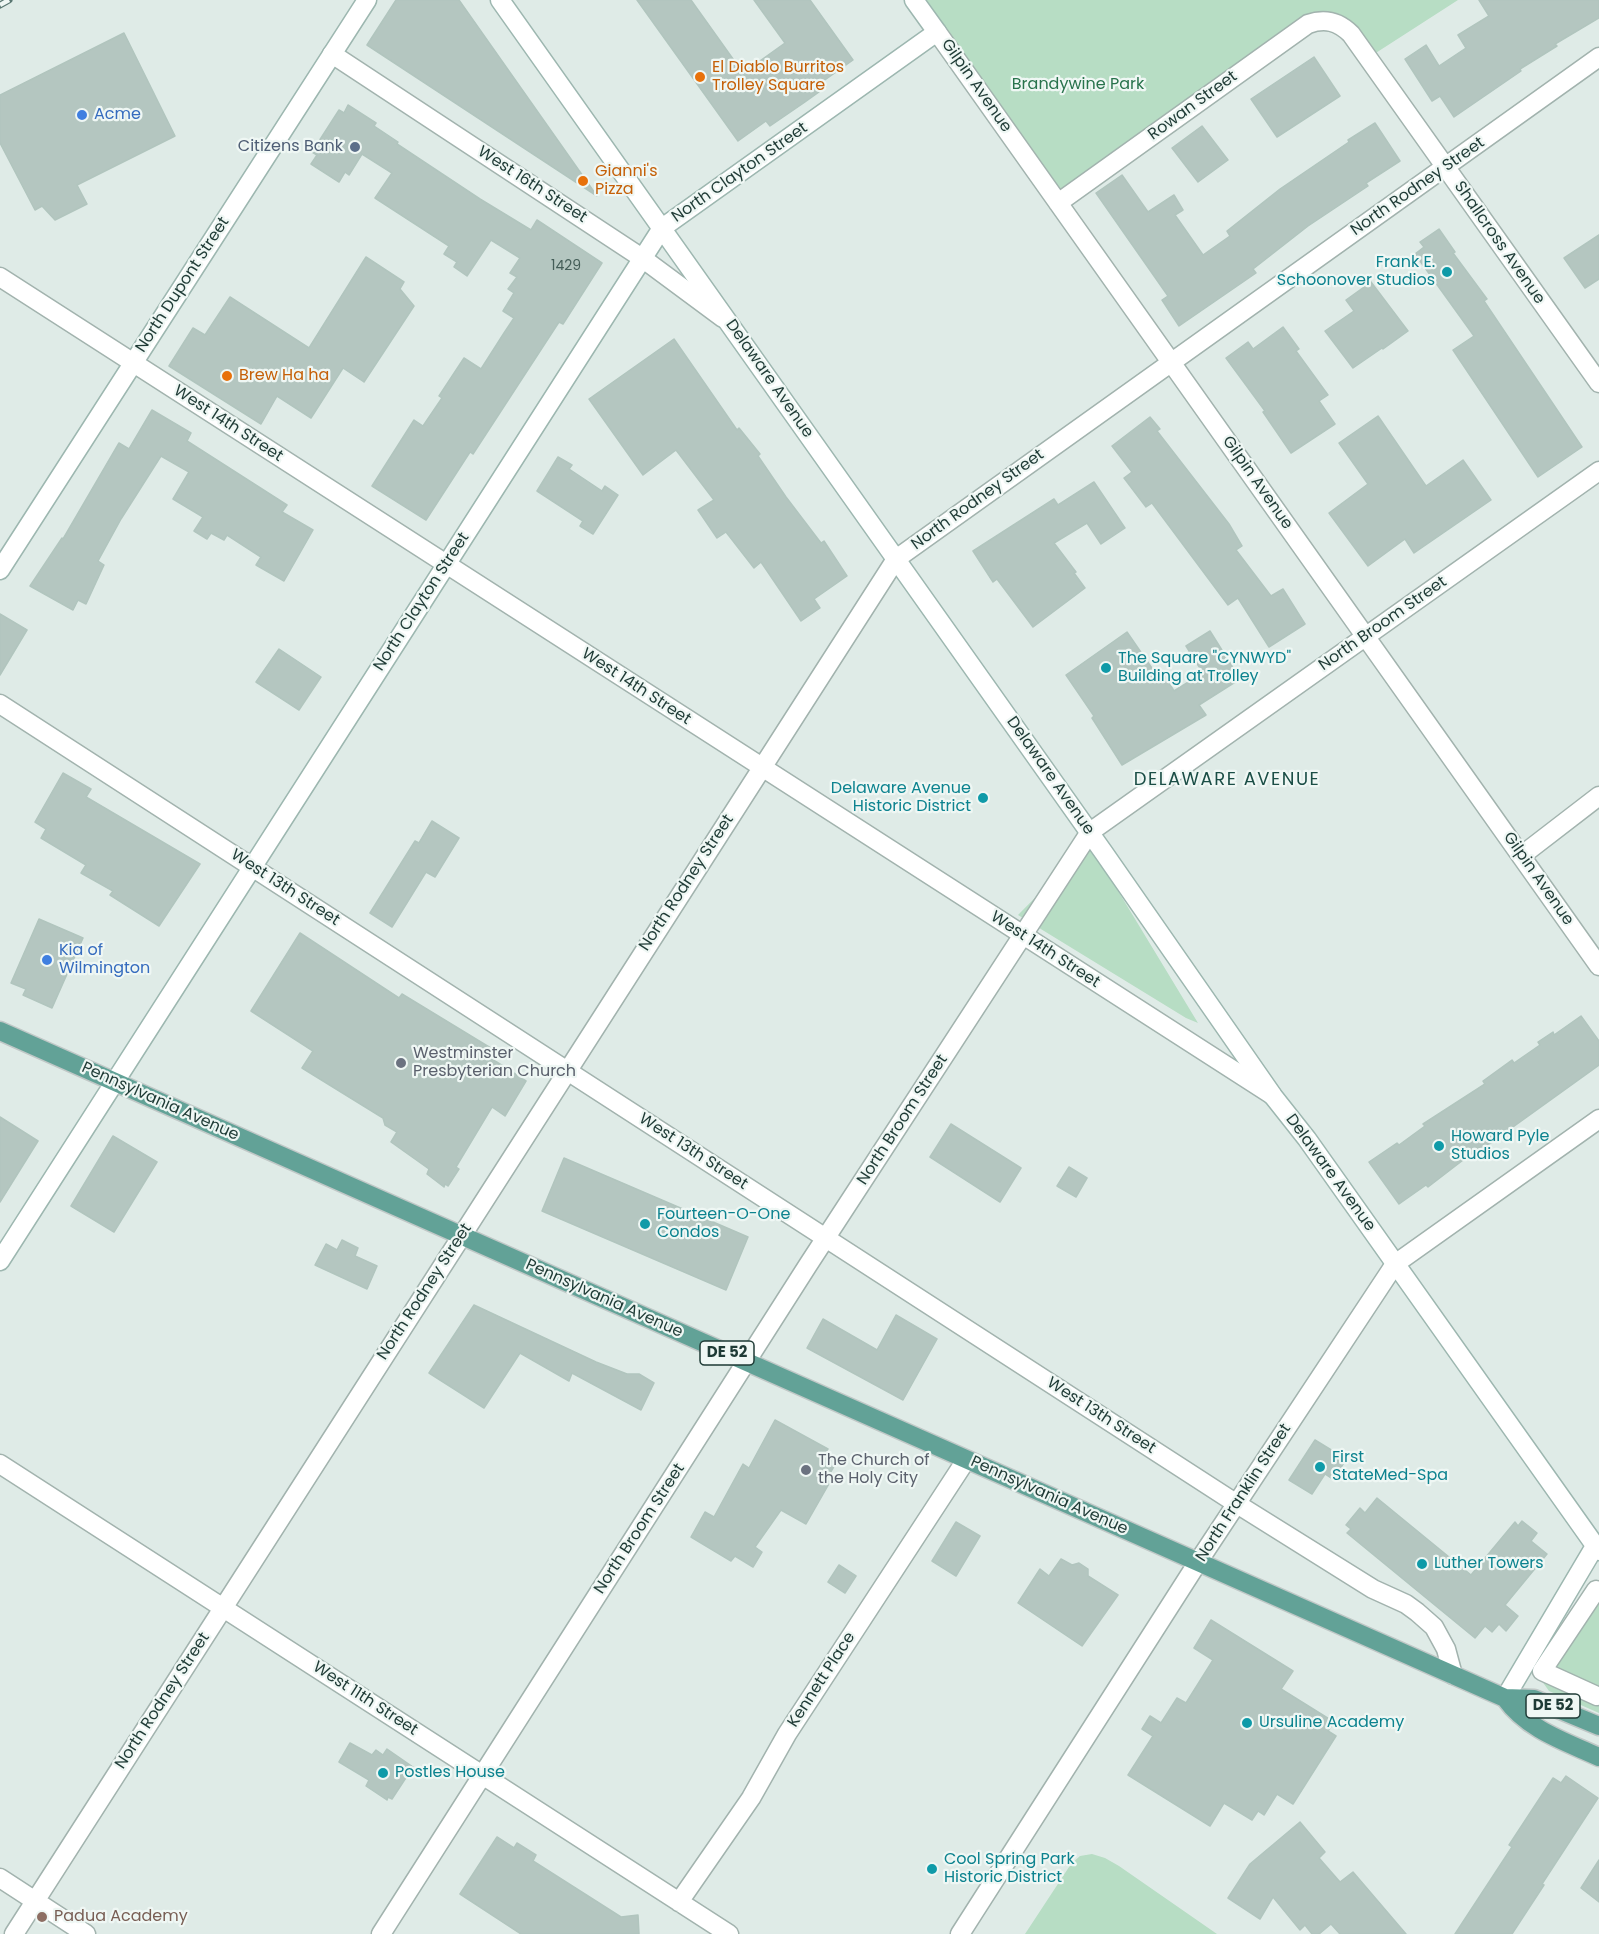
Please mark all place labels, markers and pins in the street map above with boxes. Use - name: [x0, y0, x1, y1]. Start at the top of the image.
- place label: El Diablo Burritos Trolley Square: [712, 58, 844, 96]
- marker: El Diablo Burritos Trolley Square: [693, 70, 707, 84]
- place label: Acme: [94, 105, 141, 125]
- marker: Acme: [75, 108, 89, 122]
- place label: Citizens Bank: [238, 137, 343, 157]
- marker: Citizens Bank: [348, 140, 362, 154]
- place label: Gianni's Pizza: [595, 162, 658, 200]
- marker: Gianni's Pizza: [576, 174, 590, 188]
- place label: Frank E. Schoonover Studios: [1277, 253, 1435, 291]
- marker: Frank E. Schoonover Studios: [1440, 265, 1454, 279]
- place label: Brew Ha ha: [239, 366, 329, 386]
- marker: Brew Ha ha: [220, 369, 234, 383]
- place label: The Square "CYNWYD" Building at Trolley: [1118, 649, 1291, 687]
- marker: The Square "CYNWYD" Building at Trolley: [1099, 661, 1113, 675]
- place label: Delaware Avenue Historic District: [831, 779, 971, 817]
- marker: Delaware Avenue Historic District: [976, 791, 990, 805]
- place label: Kia of Wilmington: [59, 941, 150, 979]
- marker: Kia of Wilmington: [40, 953, 54, 967]
- place label: Westminster Presbyterian Church: [413, 1044, 576, 1082]
- marker: Westminster Presbyterian Church: [394, 1056, 408, 1070]
- place label: Howard Pyle Studios: [1451, 1127, 1549, 1165]
- marker: Howard Pyle Studios: [1432, 1139, 1446, 1153]
- place label: Fourteen-O-One Condos: [657, 1205, 790, 1243]
- marker: Fourteen-O-One Condos: [638, 1217, 652, 1231]
- place label: First StateMed-Spa: [1332, 1448, 1448, 1486]
- place label: The Church of the Holy City: [818, 1451, 930, 1489]
- marker: First StateMed-Spa: [1313, 1460, 1327, 1474]
- marker: The Church of the Holy City: [799, 1463, 813, 1477]
- place label: Luther Towers: [1434, 1554, 1544, 1574]
- marker: Luther Towers: [1415, 1557, 1429, 1571]
- place label: Ursuline Academy: [1259, 1713, 1404, 1733]
- marker: Ursuline Academy: [1240, 1716, 1254, 1730]
- place label: Postles House: [395, 1763, 505, 1783]
- marker: Postles House: [376, 1766, 390, 1780]
- place label: Cool Spring Park Historic District: [944, 1850, 1075, 1888]
- marker: Cool Spring Park Historic District: [925, 1862, 939, 1876]
- place label: Padua Academy: [54, 1907, 188, 1927]
- marker: Padua Academy: [35, 1910, 49, 1924]

